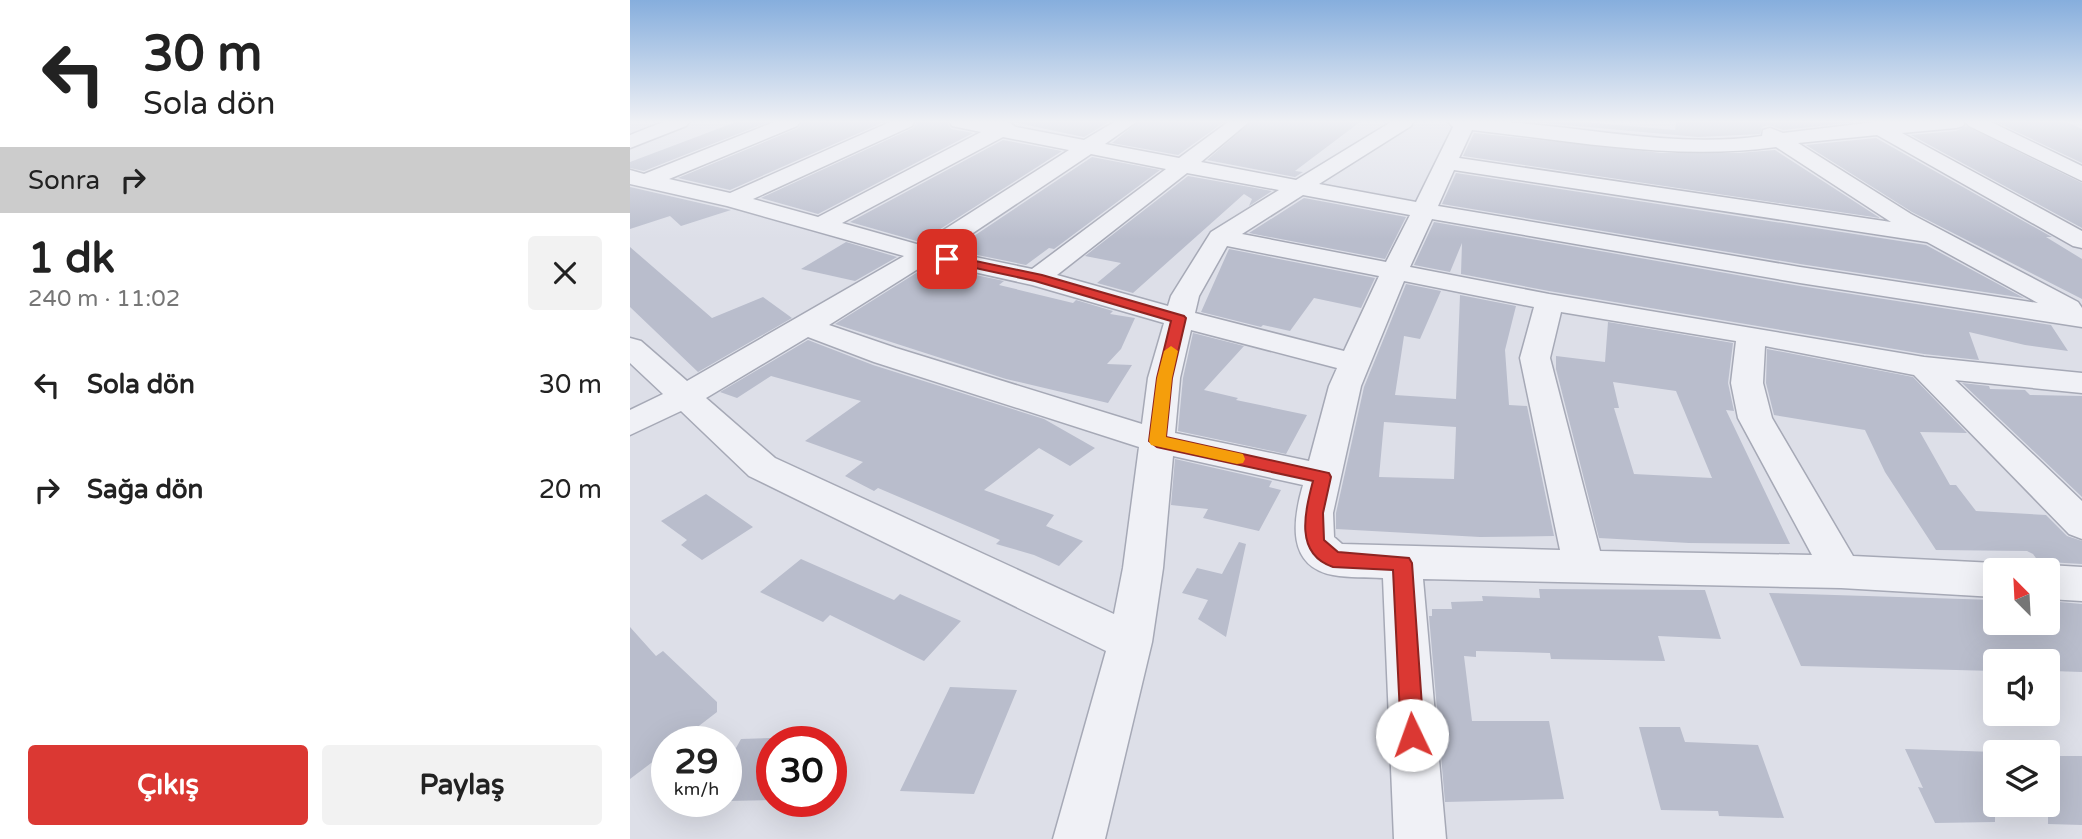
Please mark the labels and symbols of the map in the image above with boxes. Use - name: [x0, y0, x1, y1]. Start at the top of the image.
- pin: [917, 229, 977, 289]
- north arrow: [1983, 558, 2060, 635]
- position arrow: [1375, 698, 1449, 772]
- speed limit sign: 30: [756, 726, 847, 817]

